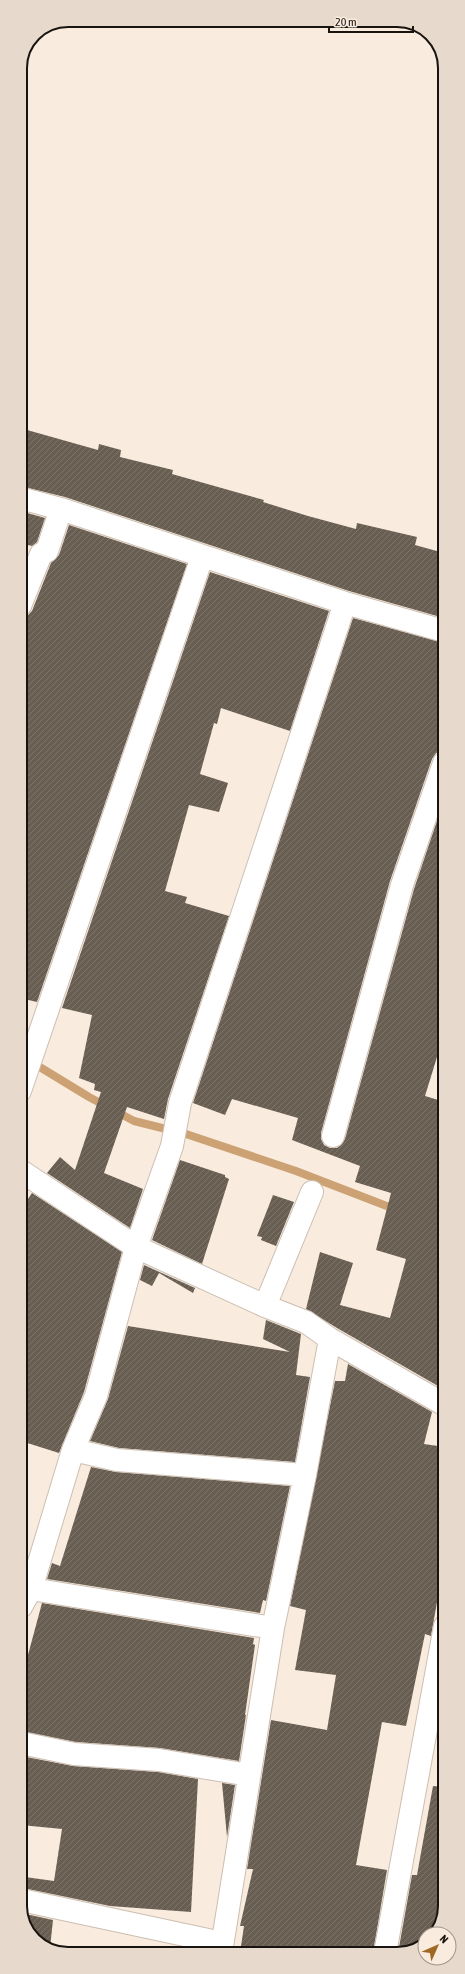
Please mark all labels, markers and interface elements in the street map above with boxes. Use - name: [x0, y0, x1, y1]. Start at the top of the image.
- scale bar: [329, 8, 413, 34]
- text: 20 m: [335, 15, 357, 29]
- north arrow: [417, 1926, 457, 1966]
- text: N: [438, 1932, 451, 1945]

